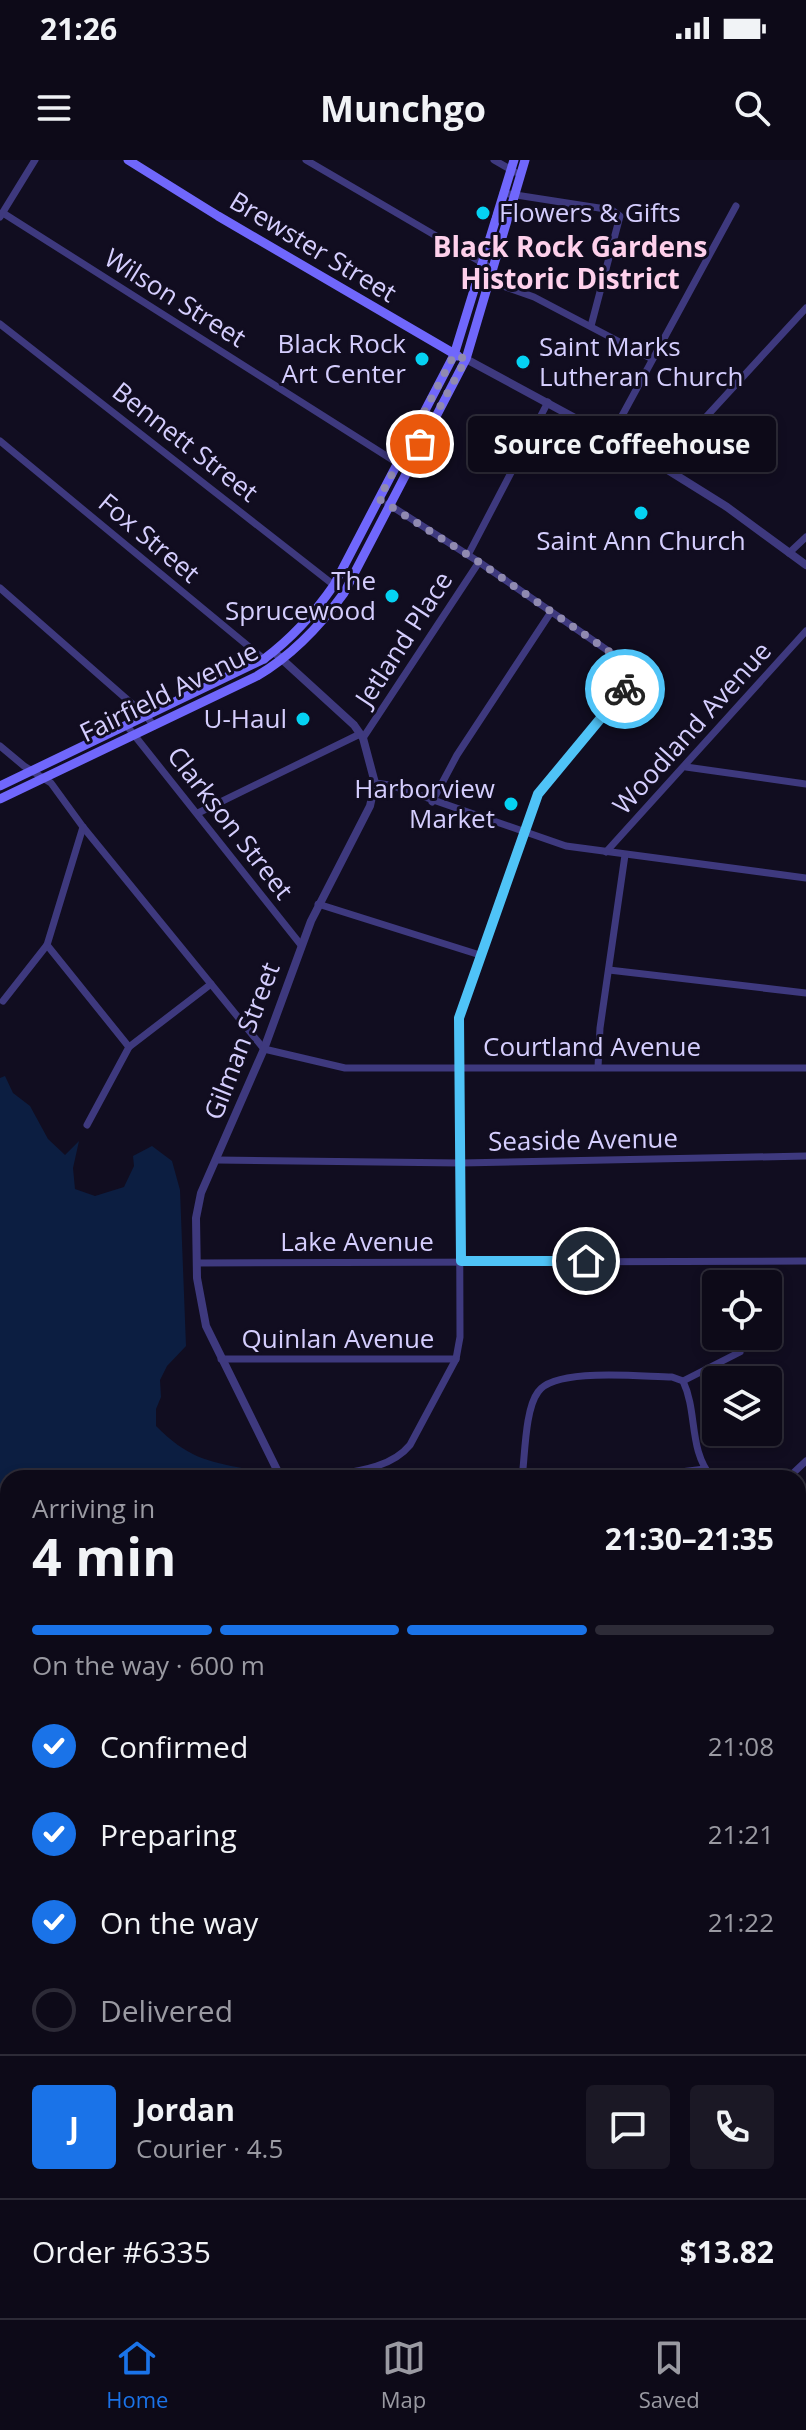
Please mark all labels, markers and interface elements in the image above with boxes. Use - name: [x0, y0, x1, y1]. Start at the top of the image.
- text: 21:26: [40, 8, 117, 49]
- text: Munchgo: [320, 84, 486, 133]
- icon: menu: [32, 86, 76, 130]
- icon: search: [730, 86, 774, 130]
- street label: Brewster Street: [223, 182, 404, 310]
- place label: Flowers & Gifts: [499, 194, 681, 230]
- marker: Flowers & Gifts: [474, 204, 492, 222]
- district label: Black Rock Gardens Historic District: [433, 227, 707, 297]
- street label: Wilson Street: [98, 239, 253, 355]
- place label: Black Rock Art Center: [278, 325, 406, 391]
- place label: Saint Marks Lutheran Church: [539, 328, 743, 394]
- marker: Black Rock Art Center: [413, 350, 431, 368]
- marker: Saint Marks Lutheran Church: [514, 353, 532, 371]
- street label: Bennett Street: [105, 373, 266, 510]
- pin: [386, 410, 454, 478]
- callout: Source Coffeehouse: [468, 416, 776, 472]
- icon: bag: [398, 422, 442, 466]
- text: Source Coffeehouse: [494, 426, 750, 462]
- street label: Fox Street: [91, 484, 208, 590]
- marker: Saint Ann Church: [632, 504, 650, 522]
- place label: Saint Ann Church: [536, 522, 746, 558]
- place label: The Sprucewood: [225, 562, 376, 628]
- street label: Jetland Place: [344, 564, 460, 715]
- marker: The Sprucewood: [383, 587, 401, 605]
- street label: Fairfield Avenue: [73, 632, 264, 750]
- street label: Woodland Avenue: [604, 633, 779, 822]
- courier: [585, 649, 665, 729]
- icon: bike: [603, 667, 647, 711]
- place label: U-Haul: [204, 700, 287, 736]
- marker: U-Haul: [294, 710, 312, 728]
- street label: Clarkson Street: [160, 738, 302, 906]
- place label: Harborview Market: [354, 770, 495, 836]
- marker: Harborview Market: [502, 795, 520, 813]
- street label: Gilman Street: [195, 957, 288, 1125]
- street label: Courtland Avenue: [483, 1028, 701, 1064]
- street label: Seaside Avenue: [488, 1119, 678, 1159]
- street label: Lake Avenue: [280, 1223, 434, 1259]
- pin: [552, 1227, 620, 1295]
- icon: home: [564, 1239, 608, 1283]
- map controls: [702, 1270, 782, 1446]
- button: locate: [702, 1270, 782, 1350]
- street label: Quinlan Avenue: [242, 1320, 434, 1356]
- button: layers: [702, 1366, 782, 1446]
- text: Arriving in: [32, 1490, 155, 1526]
- text: 21:30–21:35: [605, 1518, 774, 1559]
- text: 4 min: [32, 1520, 176, 1591]
- text: On the way · 600 m: [32, 1647, 265, 1683]
- icon: check: [32, 1724, 76, 1768]
- text: Confirmed: [100, 1726, 248, 1767]
- text: 21:08: [708, 1728, 774, 1764]
- icon: check: [32, 1812, 76, 1856]
- text: Preparing: [100, 1814, 237, 1855]
- text: 21:21: [708, 1816, 774, 1852]
- icon: check: [32, 1900, 76, 1944]
- text: On the way: [100, 1902, 258, 1943]
- text: 21:22: [708, 1904, 774, 1940]
- text: Delivered: [100, 1990, 233, 2031]
- button: chat: [586, 2085, 670, 2169]
- button: phone: [690, 2085, 774, 2169]
- text: Jordan: [136, 2089, 235, 2130]
- text: J: [69, 2107, 79, 2148]
- text: Courier · 4.5: [136, 2130, 283, 2166]
- text: Order #6335: [32, 2231, 211, 2272]
- text: $13.82: [680, 2231, 774, 2272]
- tab: Home: [106, 2336, 168, 2414]
- tab: Map: [381, 2336, 426, 2414]
- tab: Saved: [639, 2336, 700, 2414]

